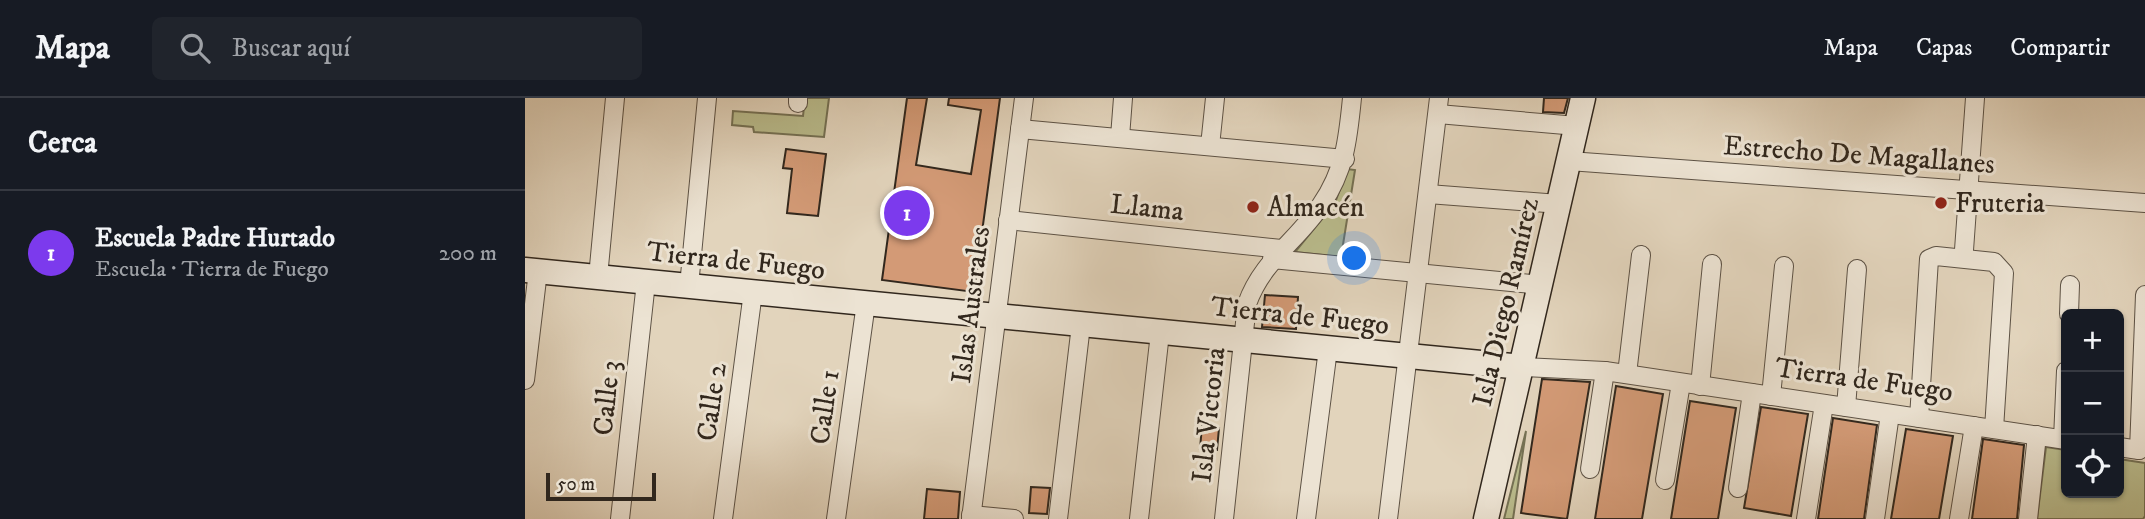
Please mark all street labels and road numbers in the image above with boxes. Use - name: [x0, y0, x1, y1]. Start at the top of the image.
- street label: Estrecho De Magallanes: [1722, 128, 1996, 182]
- street label: Llama: [1108, 187, 1186, 229]
- street label: Isla Diego Ramírez: [1465, 194, 1547, 410]
- street label: Islas Australes: [944, 225, 998, 385]
- street label: Tierra de Fuego: [645, 234, 827, 288]
- street label: Tierra de Fuego: [1209, 289, 1391, 343]
- street label: Isla Victoria: [1184, 345, 1234, 484]
- street label: Tierra de Fuego: [1773, 350, 1955, 410]
- street label: Calle 3: [586, 359, 628, 437]
- street label: Calle 2: [689, 360, 735, 443]
- street label: Calle 1: [802, 367, 848, 447]

